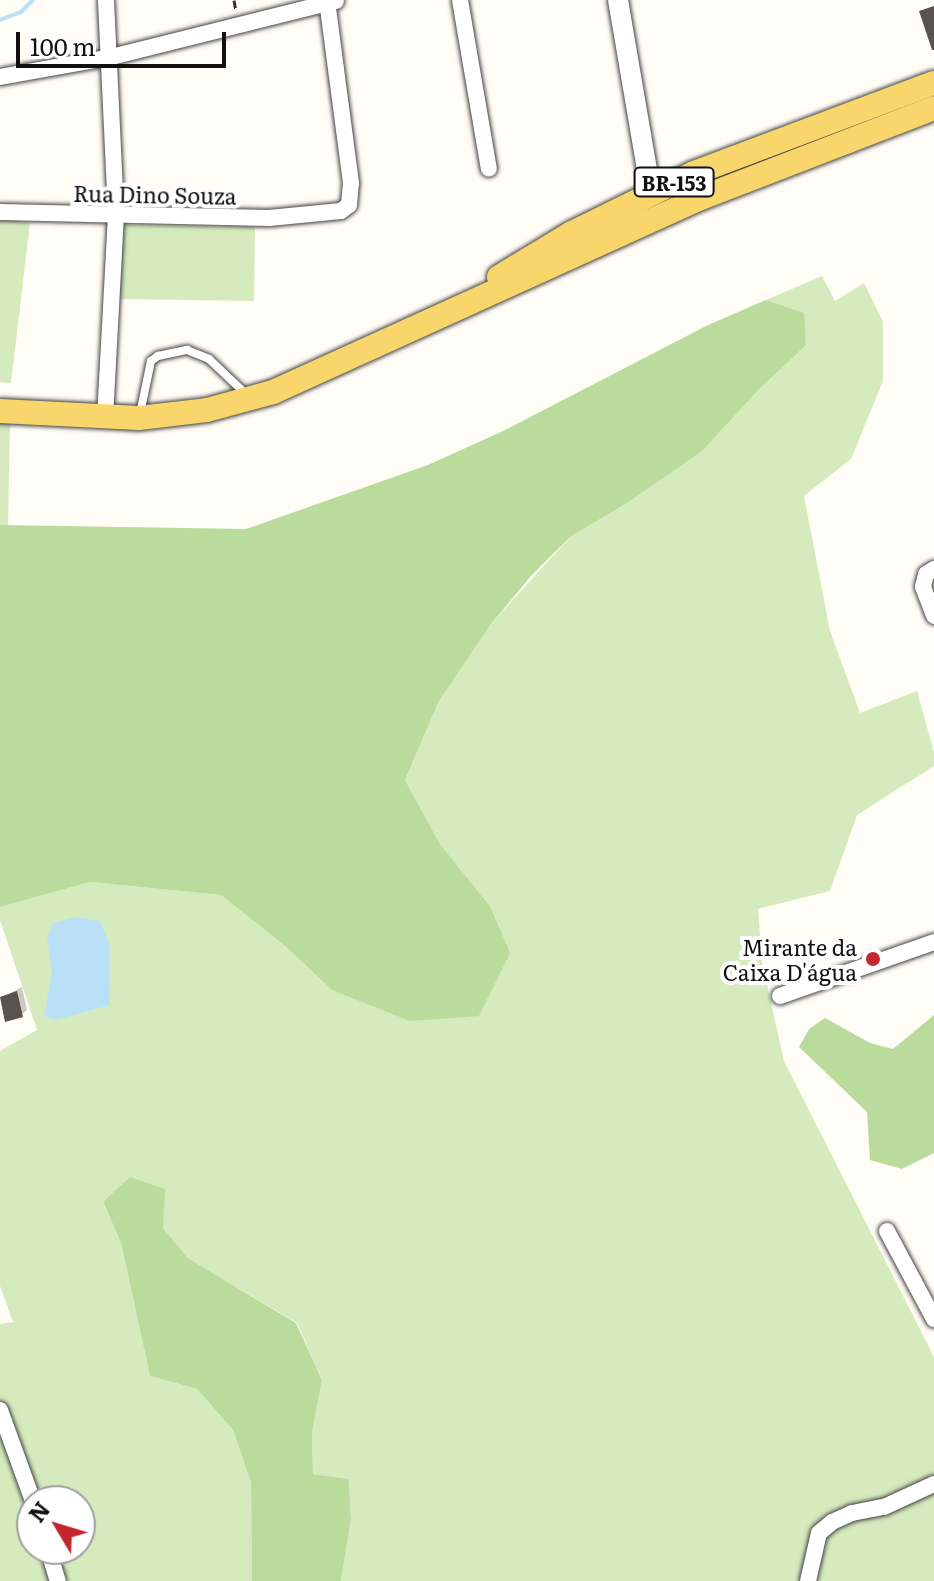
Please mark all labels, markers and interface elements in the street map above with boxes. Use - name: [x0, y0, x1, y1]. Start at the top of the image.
- scale bar: [20, 16, 230, 66]
- text: 100 m: [30, 28, 96, 63]
- road number: BR-153: [632, 166, 716, 198]
- street label: Rua Dino Souza: [73, 179, 237, 209]
- place label: Mirante da Caixa D'água: [723, 933, 857, 984]
- marker: Mirante da Caixa D'água: [864, 950, 882, 968]
- north arrow: [16, 1485, 96, 1565]
- text: N: [20, 1494, 57, 1529]

